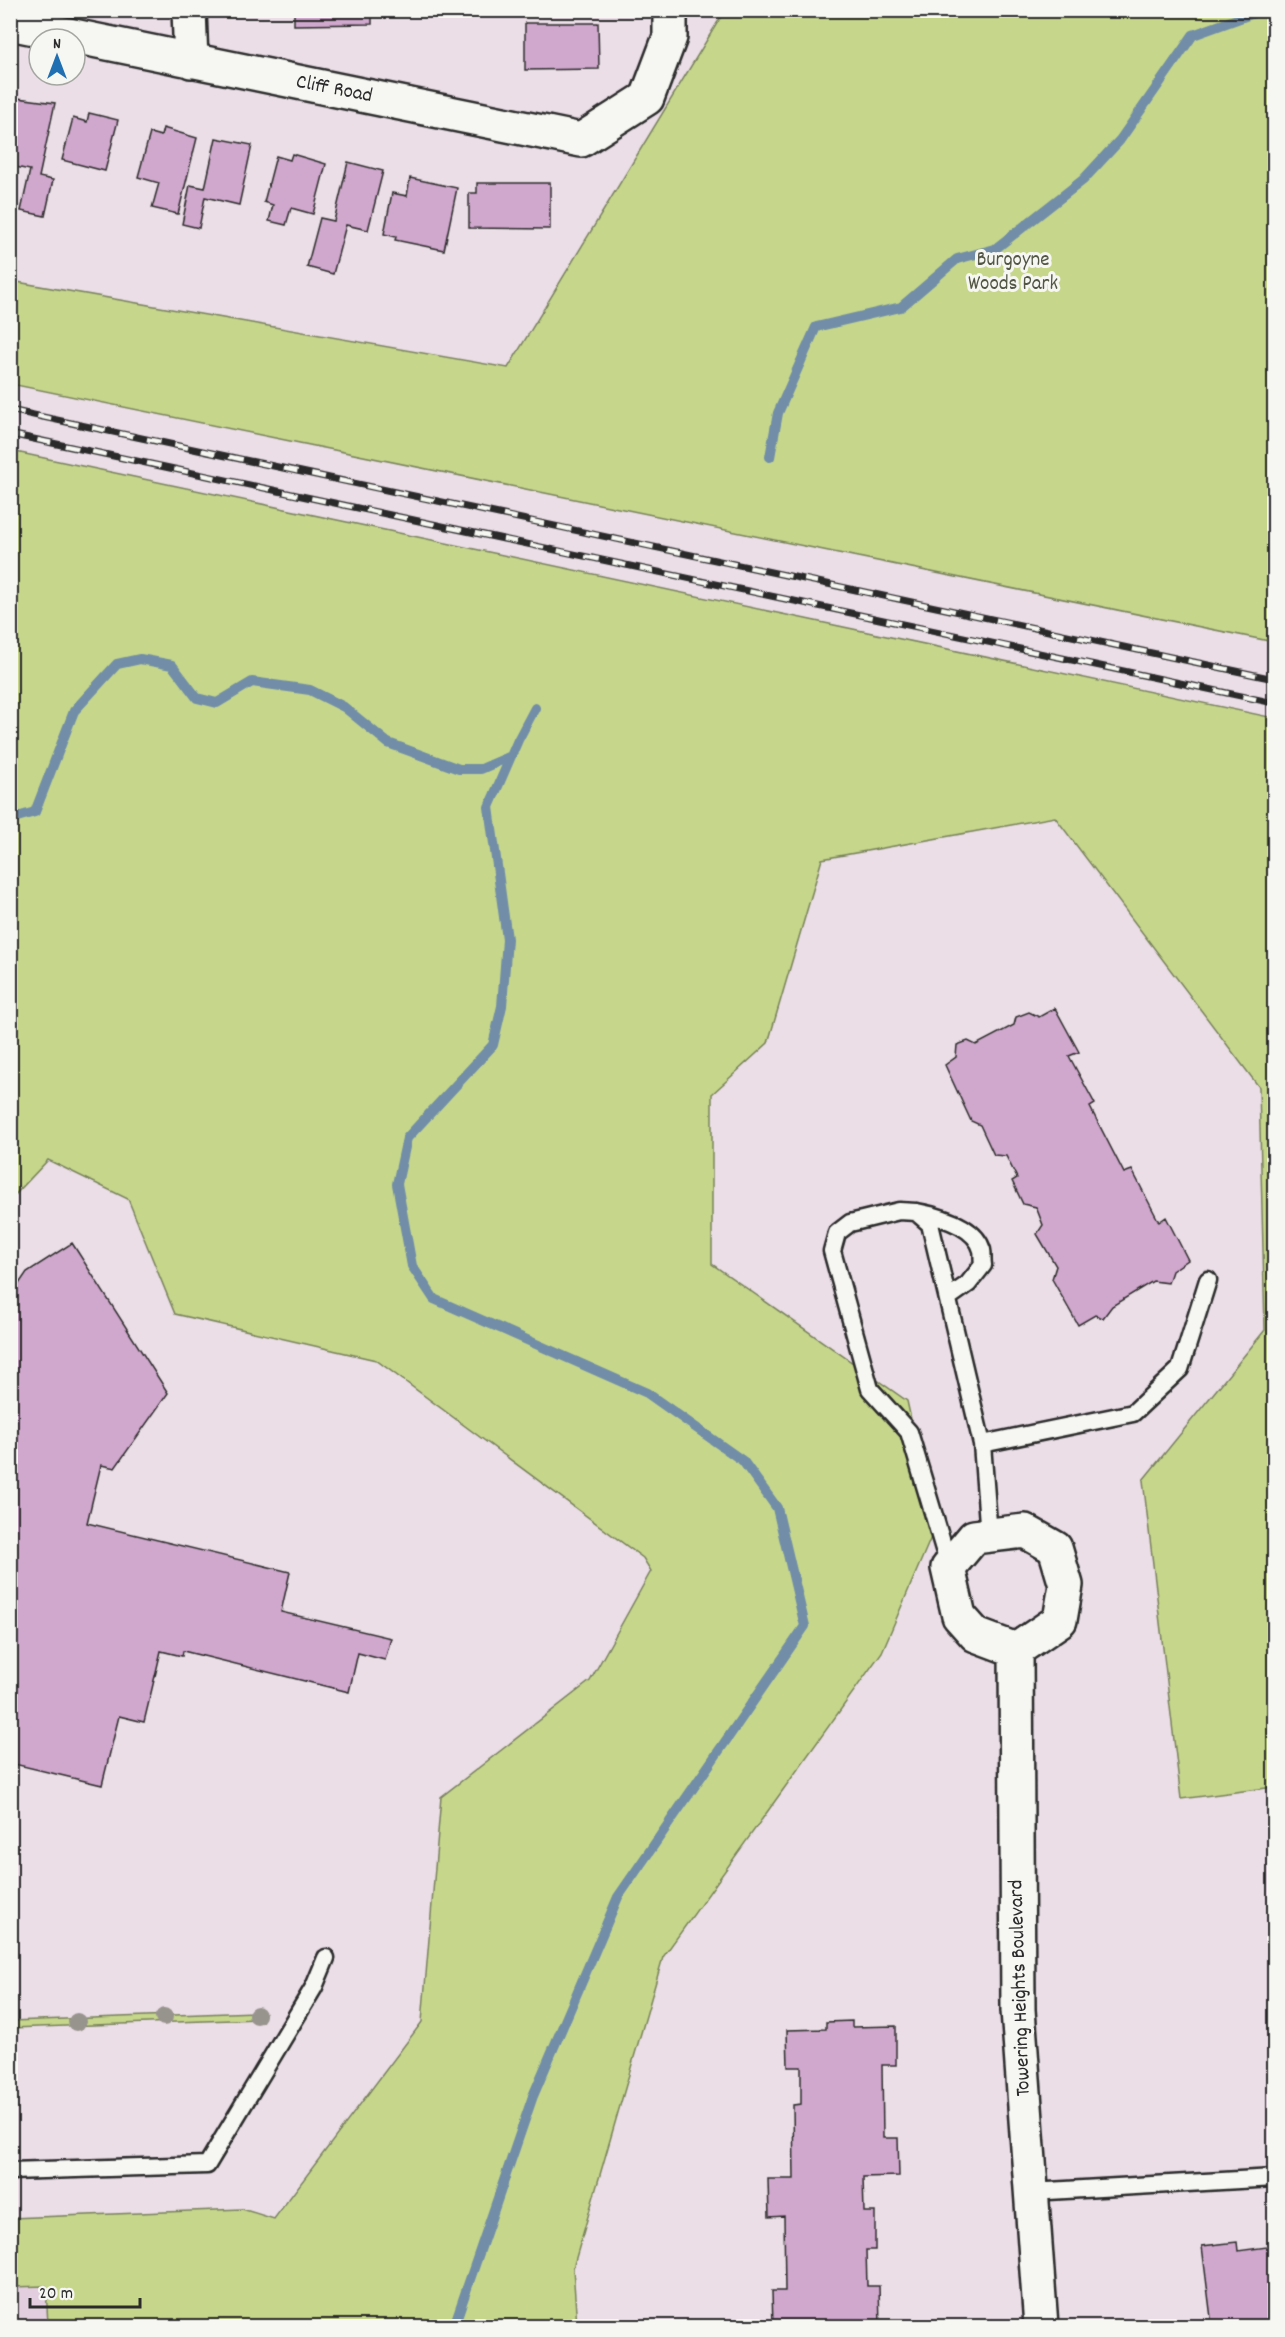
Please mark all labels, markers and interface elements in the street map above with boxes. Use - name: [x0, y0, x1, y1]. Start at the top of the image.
- north arrow: [27, 27, 87, 87]
- text: N: [53, 33, 61, 56]
- street label: Cliff Road: [293, 68, 375, 112]
- park label: Burgoyne Woods Park: [968, 246, 1058, 300]
- street label: Towering Heights Boulevard: [1002, 1879, 1040, 2097]
- scale bar: [30, 2271, 140, 2309]
- text: 20 m: [39, 2282, 73, 2307]

